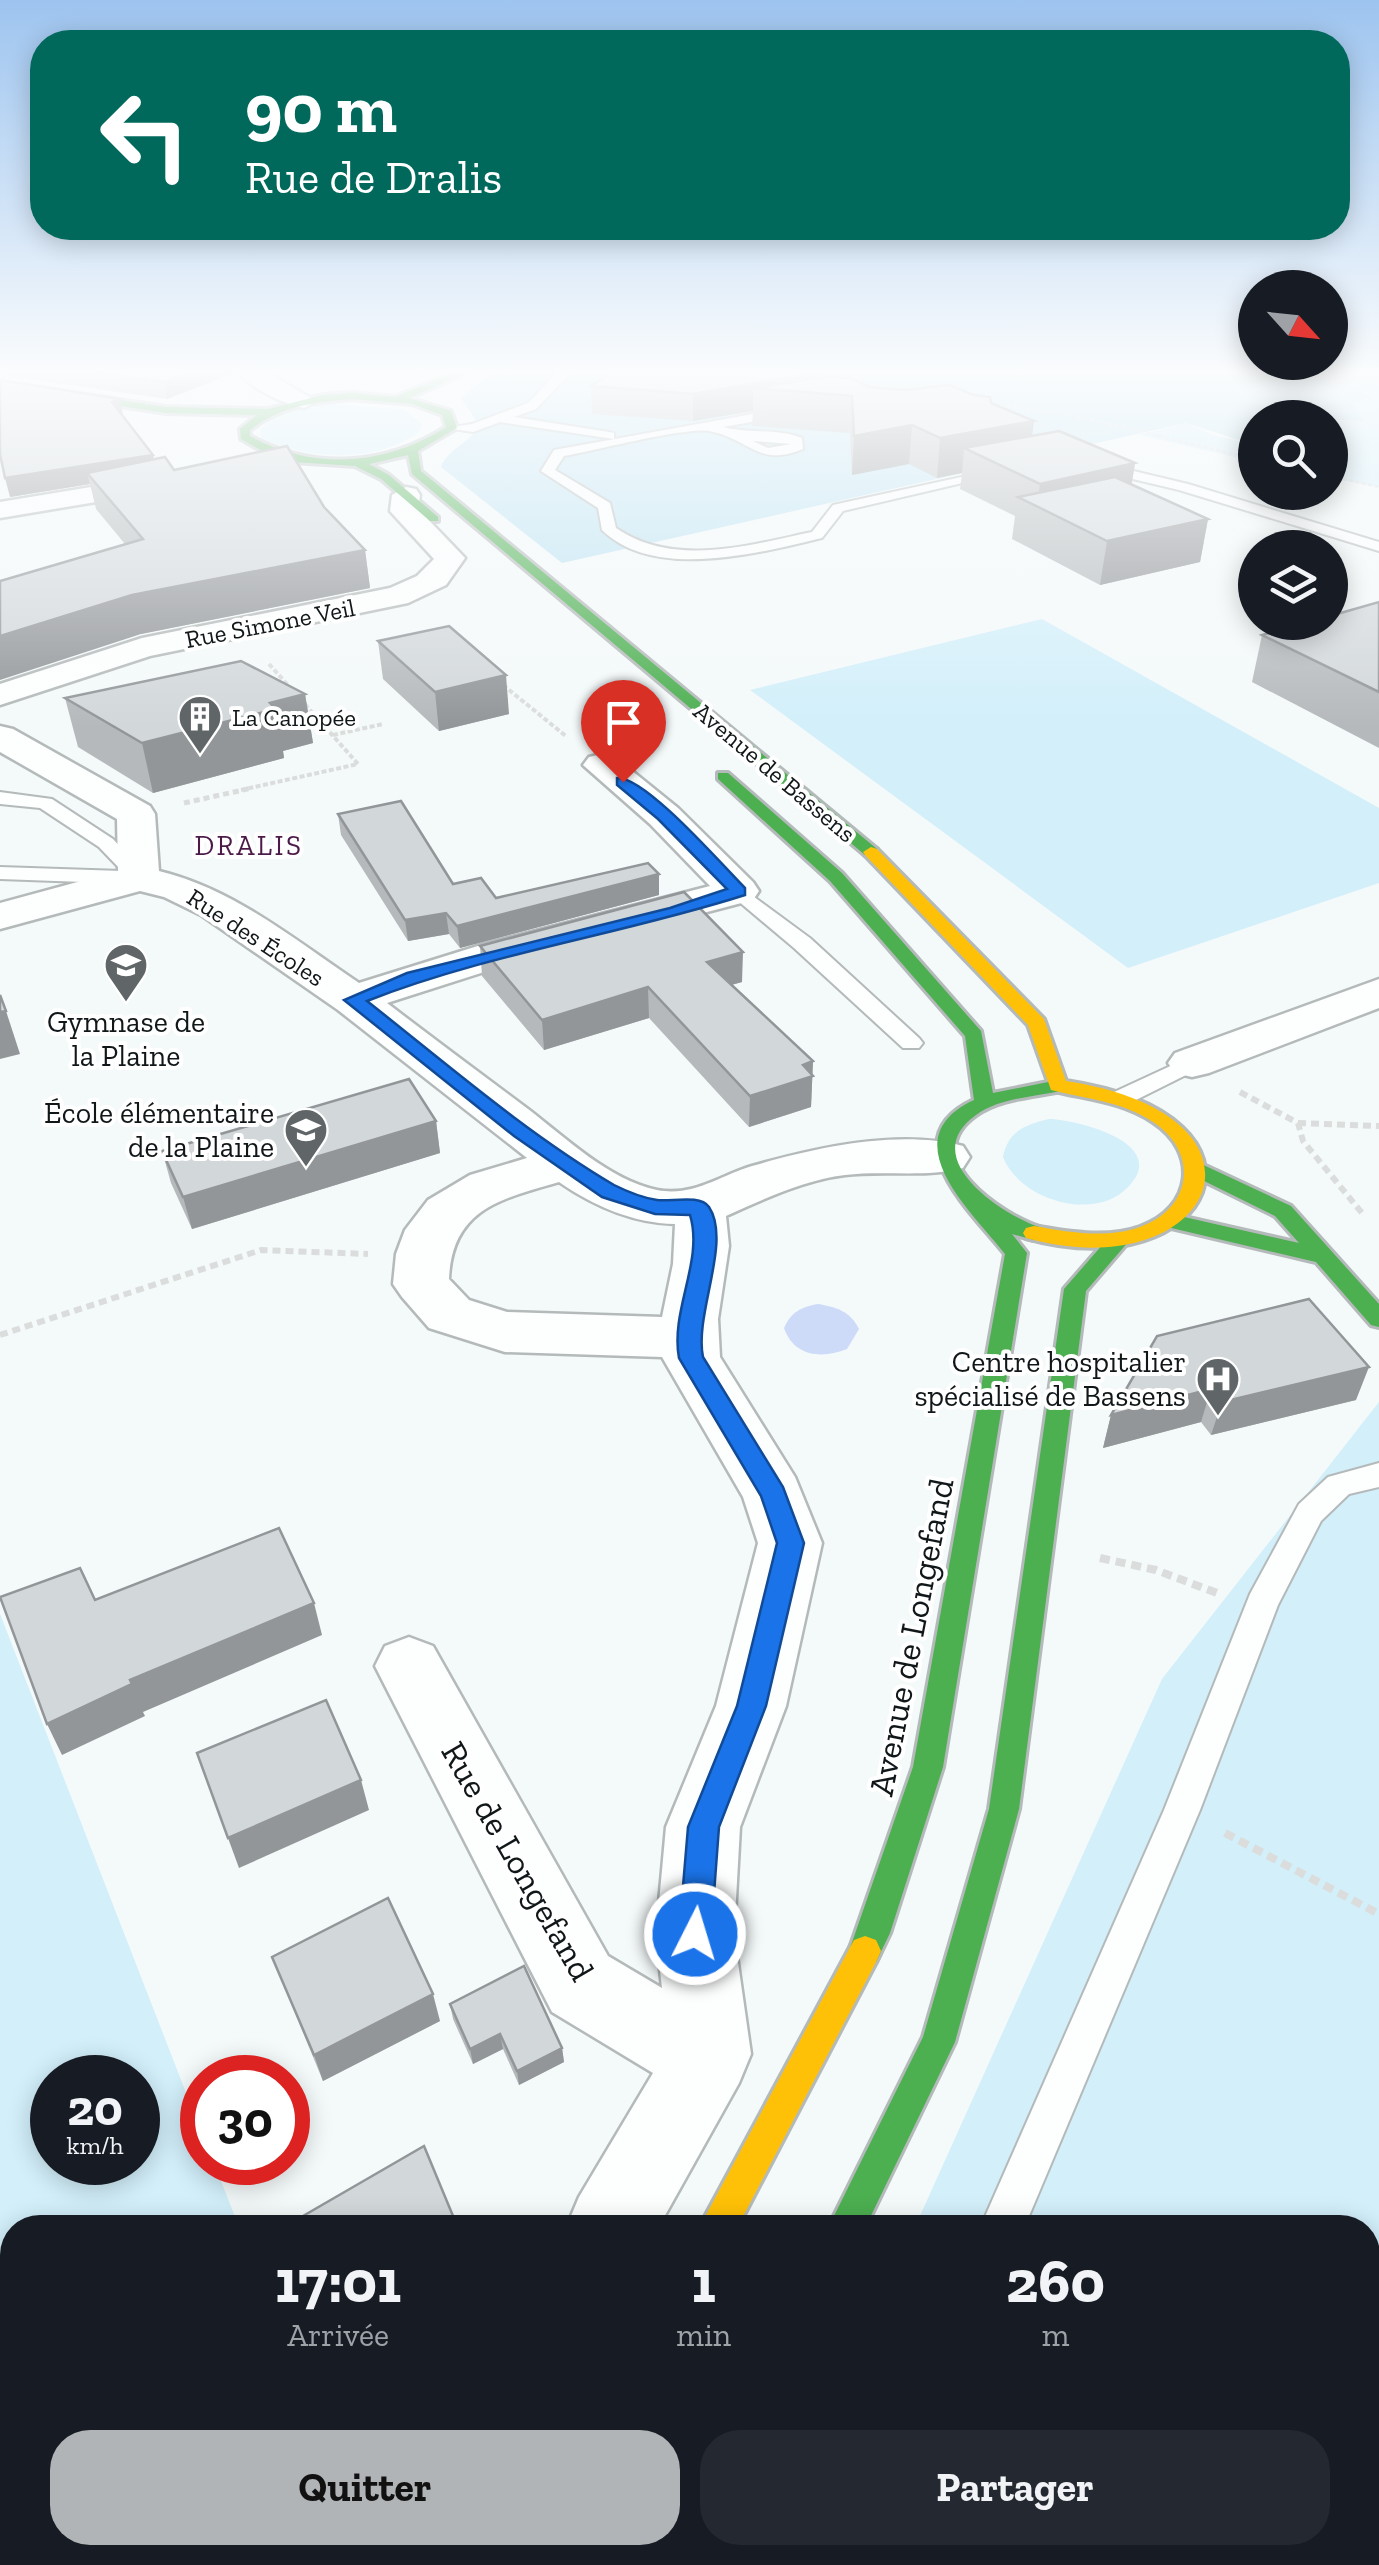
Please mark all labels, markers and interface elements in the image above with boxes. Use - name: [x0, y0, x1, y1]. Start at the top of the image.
- text: 90 m: [245, 66, 397, 150]
- icon: left: [80, 70, 210, 200]
- text: Rue de Dralis: [245, 151, 502, 205]
- north arrow: [1238, 270, 1348, 380]
- map controls: [1238, 270, 1348, 640]
- button: search: [1238, 400, 1348, 510]
- button: layers: [1238, 530, 1348, 640]
- street label: Rue Simone Veil: [182, 592, 358, 654]
- pin: [581, 680, 666, 783]
- building icon: La Canopée: [177, 694, 223, 755]
- icon: arrive: [596, 695, 651, 750]
- street label: Avenue de Bassens: [688, 696, 862, 848]
- place label: La Canopée: [232, 702, 356, 732]
- district label: DRALIS: [194, 829, 304, 862]
- street label: Rue des Écoles: [182, 882, 330, 992]
- school or university icon: Gymnase de la Plaine: [103, 942, 149, 1003]
- place label: Gymnase de la Plaine: [47, 1004, 205, 1074]
- place label: École élémentaire de la Plaine: [44, 1095, 274, 1165]
- school or university icon: École élémentaire de la Plaine: [283, 1107, 329, 1168]
- place label: Centre hospitalier spécialisé de Bassens: [914, 1344, 1186, 1414]
- hospital icon: Centre hospitalier spécialisé de Bassens: [1195, 1356, 1241, 1417]
- street label: Avenue de Longefand: [860, 1475, 962, 1799]
- street label: Rue de Longefand: [432, 1734, 604, 1988]
- position arrow: [643, 1882, 747, 1986]
- speed limit sign: 30: [180, 2055, 310, 2185]
- text: 20: [67, 2078, 123, 2138]
- text: km/h: [66, 2130, 124, 2160]
- text: 17:01: [275, 2245, 401, 2317]
- text: 1: [692, 2245, 716, 2317]
- text: 260: [1006, 2245, 1105, 2317]
- text: Arrivée: [287, 2316, 389, 2354]
- text: min: [676, 2316, 731, 2354]
- text: m: [1042, 2316, 1069, 2354]
- button: Quitter: [50, 2430, 680, 2545]
- button: Partager: [700, 2430, 1330, 2545]

